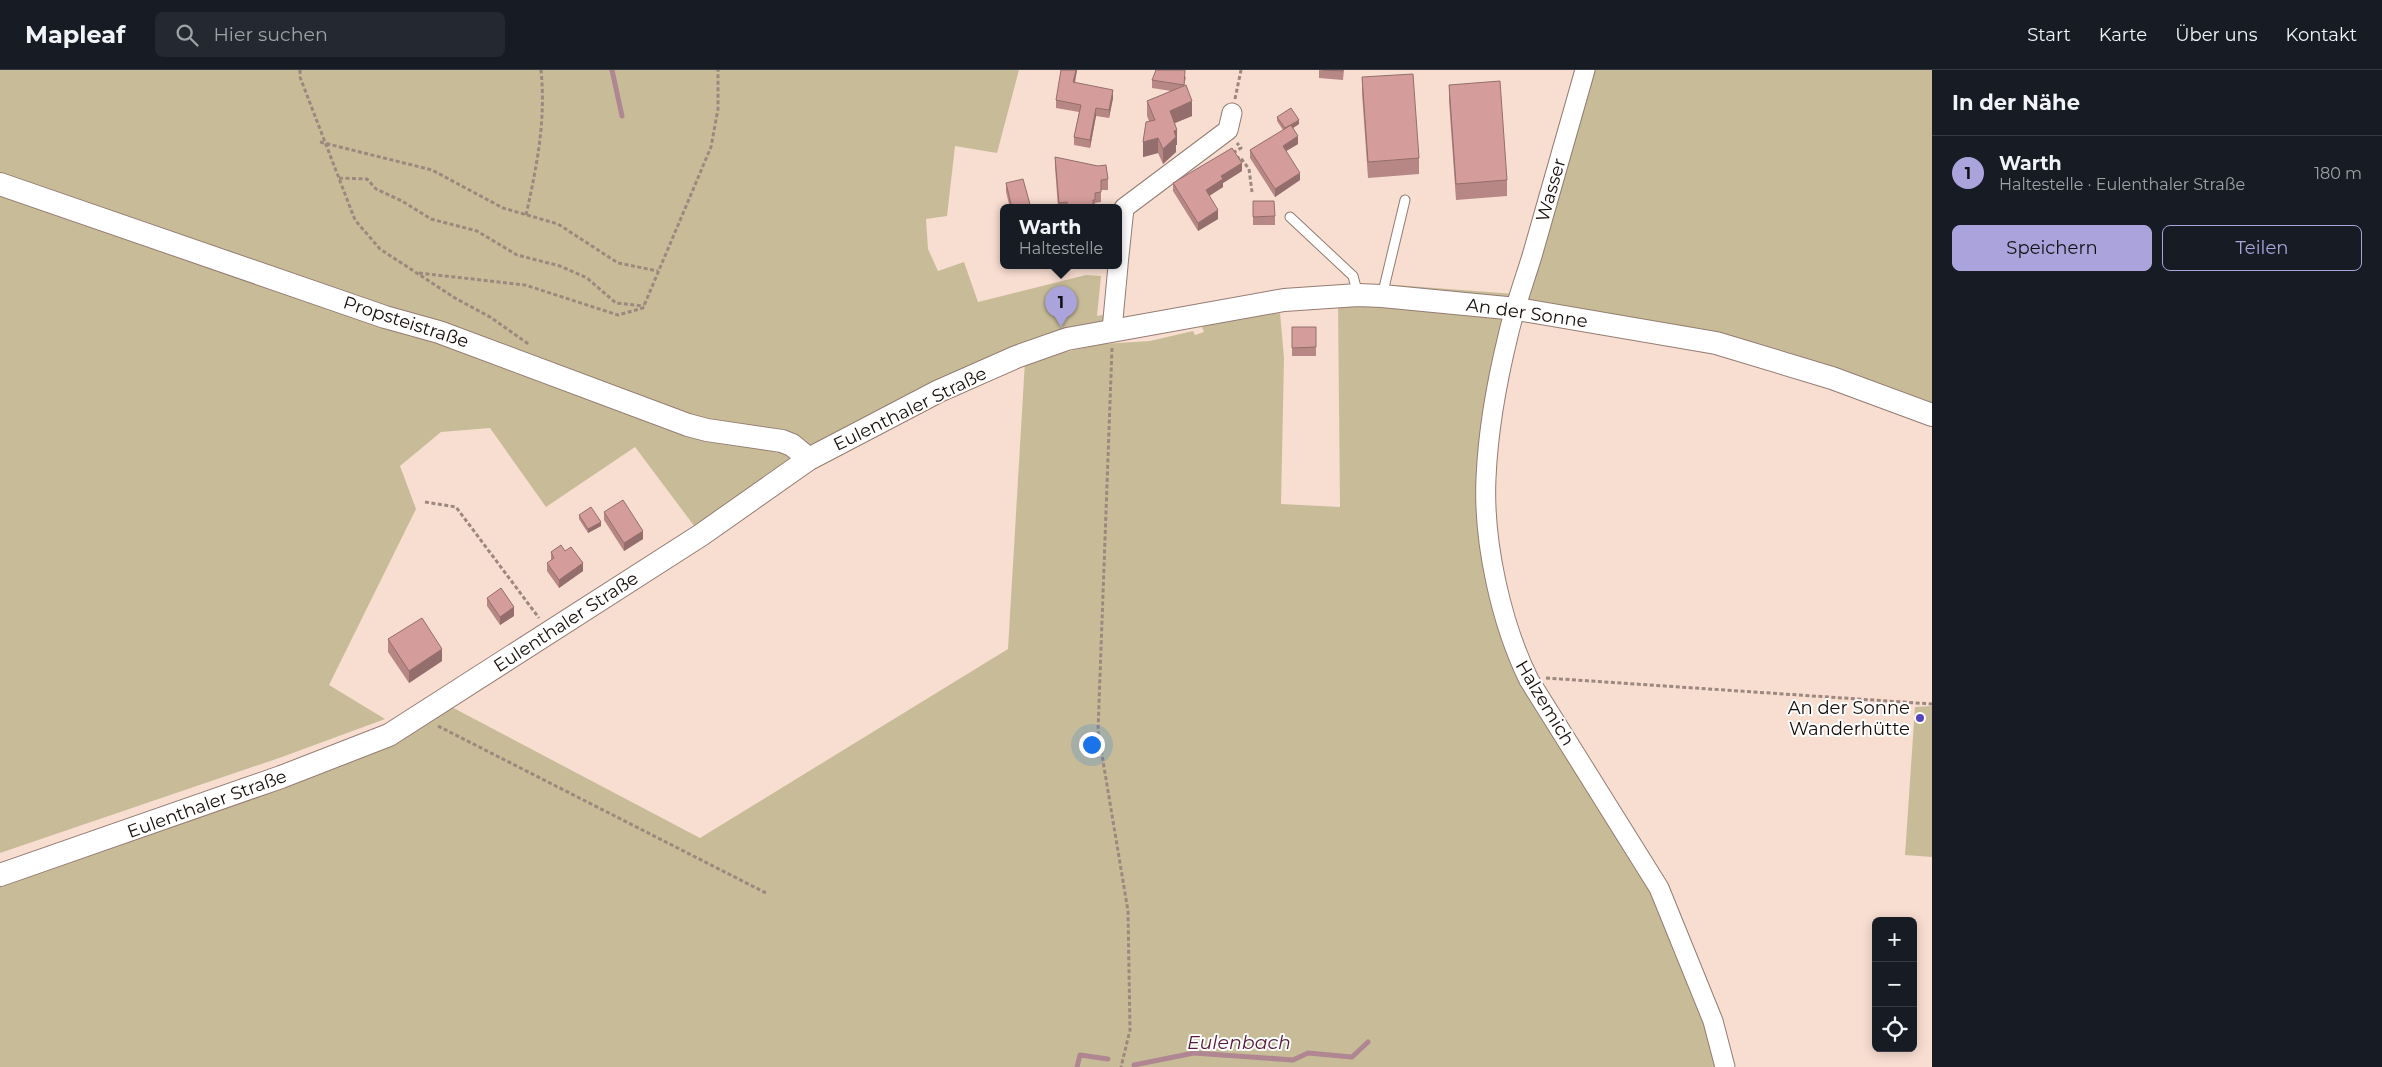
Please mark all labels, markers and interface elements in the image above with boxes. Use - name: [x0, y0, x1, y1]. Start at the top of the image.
- search box: [155, 12, 505, 57]
- text: Mapleaf: [25, 20, 125, 49]
- icon: search: [173, 21, 201, 49]
- text: Hier suchen: [213, 23, 328, 46]
- text: Start: [2027, 24, 2071, 46]
- text: Karte: [2099, 24, 2147, 46]
- text: Über uns: [2175, 24, 2258, 46]
- text: Kontakt: [2286, 24, 2357, 46]
- text: In der Nähe: [1952, 90, 2080, 115]
- text: Warth: [1999, 152, 2062, 175]
- street label: Wasser: [1531, 156, 1571, 224]
- text: 1: [1965, 164, 1971, 183]
- text: 180 m: [2314, 164, 2362, 183]
- text: Haltestelle · Eulenthaler Straße: [1999, 175, 2245, 194]
- popup: [1000, 204, 1122, 269]
- text: Warth: [1019, 216, 1081, 239]
- button: Speichern: [1952, 225, 2152, 271]
- button: Teilen: [2162, 225, 2362, 271]
- text: Haltestelle: [1019, 239, 1103, 258]
- pin: 1: [1045, 286, 1077, 327]
- street label: Propsteistraße: [341, 291, 472, 353]
- street label: An der Sonne: [1465, 294, 1589, 332]
- street label: Eulenthaler Straße: [830, 362, 990, 456]
- street label: Eulenthaler Straße: [490, 567, 643, 677]
- street label: Halzemich: [1511, 656, 1579, 750]
- place label: An der Sonne Wanderhütte: [1788, 697, 1910, 740]
- marker: An der Sonne Wanderhütte: [1914, 712, 1926, 724]
- your location: [1079, 732, 1105, 758]
- street label: Eulenthaler Straße: [124, 765, 290, 843]
- map controls: [1872, 917, 1917, 1052]
- button: +: [1872, 917, 1917, 962]
- button: −: [1872, 962, 1917, 1007]
- button: locate: [1872, 1007, 1917, 1052]
- water label: Eulenbach: [1187, 1031, 1291, 1054]

